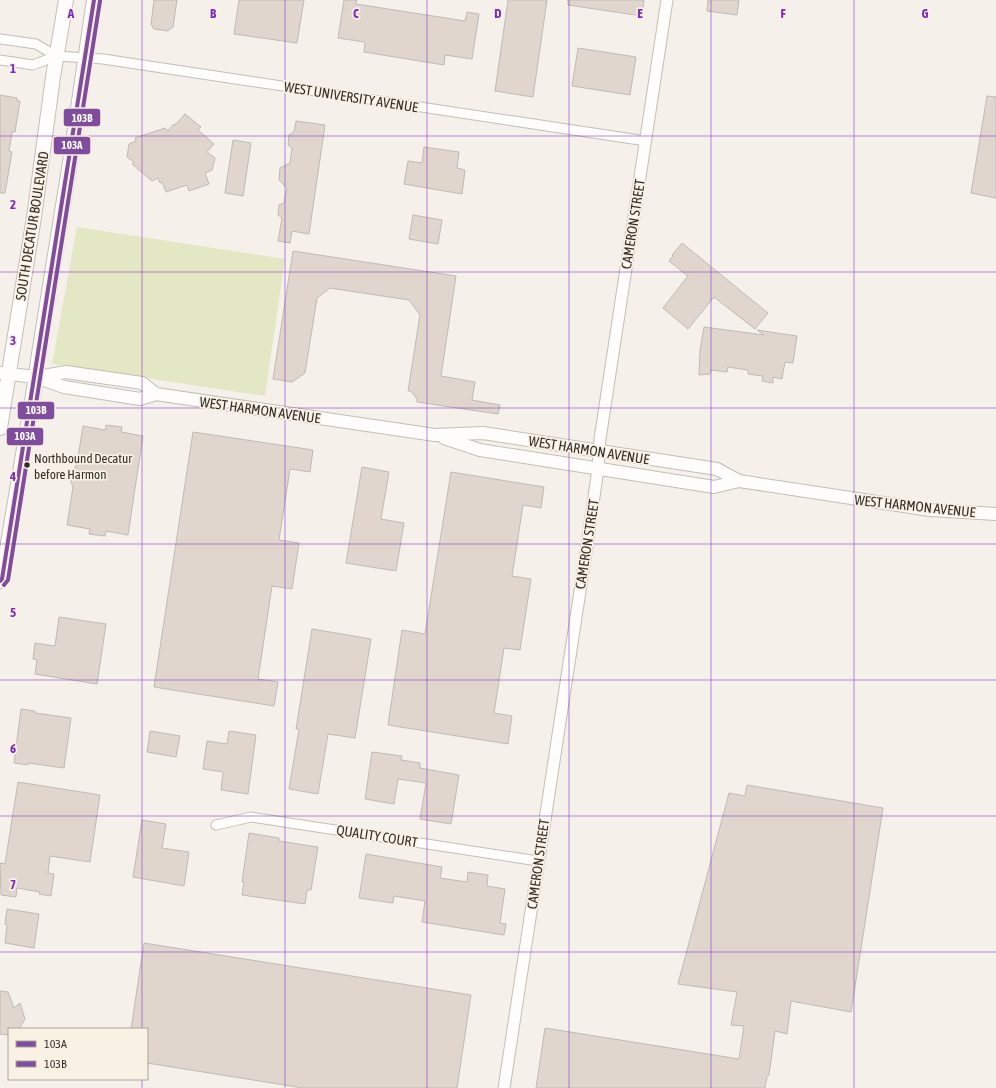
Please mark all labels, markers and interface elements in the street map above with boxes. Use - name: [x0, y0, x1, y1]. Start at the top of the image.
- text: A: [67, 6, 75, 21]
- text: B: [210, 6, 217, 21]
- text: C: [353, 6, 359, 21]
- text: D: [494, 6, 502, 21]
- text: E: [637, 6, 643, 21]
- text: F: [780, 6, 786, 21]
- text: G: [922, 6, 929, 21]
- text: 1: [10, 61, 16, 76]
- street label: WEST UNIVERSITY AVENUE: [283, 78, 419, 116]
- line badge: 103B: [63, 108, 101, 127]
- text: 103B: [72, 112, 93, 124]
- line badge: 103A: [53, 136, 91, 155]
- text: 103A: [62, 139, 83, 151]
- street label: SOUTH DECATUR BOULEVARD: [12, 150, 52, 302]
- street label: CAMERON STREET: [618, 178, 648, 270]
- text: 2: [10, 197, 16, 212]
- text: 3: [10, 333, 16, 348]
- street label: WEST HARMON AVENUE: [199, 394, 321, 426]
- line badge: 103B: [17, 401, 55, 420]
- text: 103B: [26, 404, 47, 416]
- line badge: 103A: [6, 427, 44, 446]
- text: 103A: [15, 430, 36, 442]
- street label: WEST HARMON AVENUE: [528, 433, 650, 467]
- place label: Northbound Decatur before Harmon: [34, 451, 132, 482]
- marker: Northbound Decatur before Harmon: [22, 460, 32, 470]
- text: 4: [9, 469, 16, 484]
- street label: WEST HARMON AVENUE: [854, 492, 976, 520]
- street label: CAMERON STREET: [572, 498, 602, 590]
- text: 5: [10, 605, 16, 620]
- text: 6: [10, 741, 16, 756]
- street label: CAMERON STREET: [524, 818, 552, 910]
- street label: QUALITY COURT: [335, 822, 419, 850]
- text: 7: [10, 877, 16, 892]
- legend: [8, 1028, 148, 1080]
- text: 103A: [44, 1037, 67, 1051]
- text: 103B: [44, 1057, 67, 1071]

